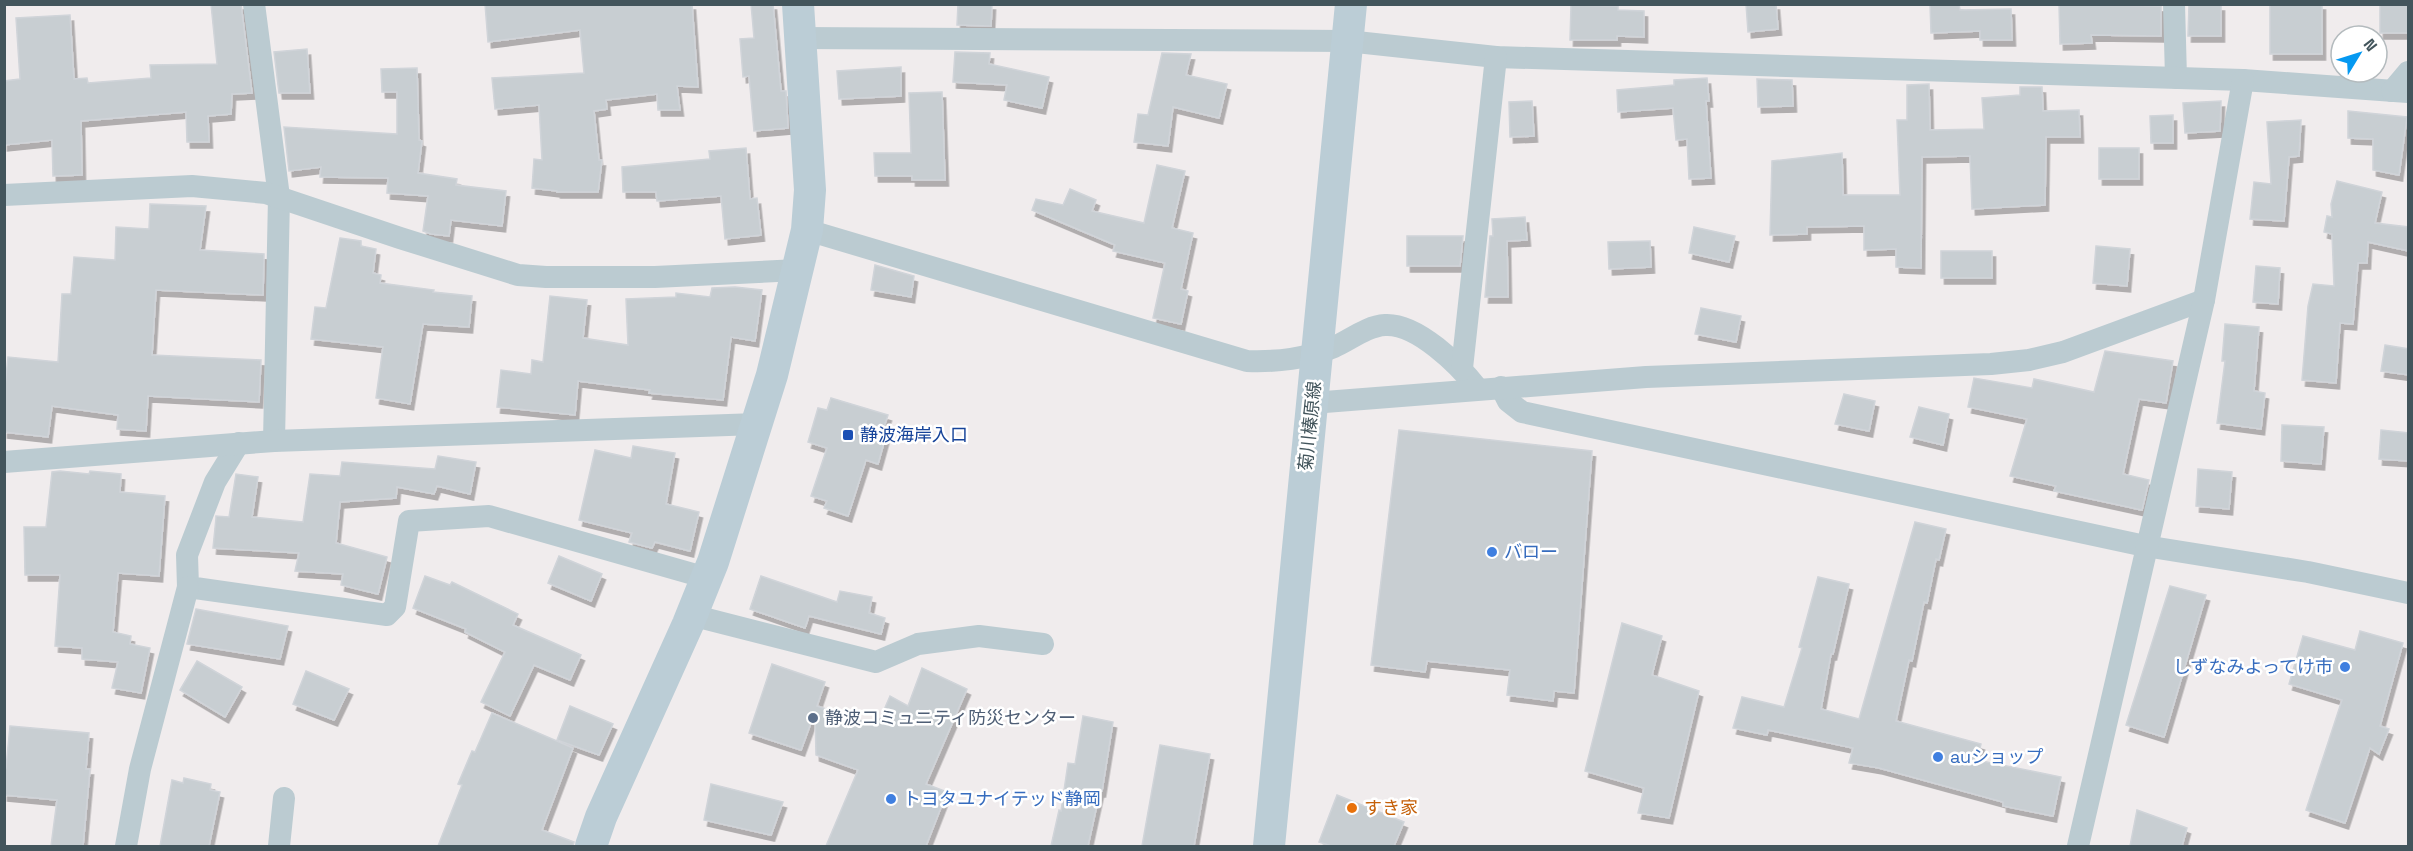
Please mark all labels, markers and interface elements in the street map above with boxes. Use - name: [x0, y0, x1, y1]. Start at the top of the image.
- north arrow: [2329, 24, 2389, 84]
- text: N: [2359, 34, 2382, 56]
- street label: 菊川榛原線: [1293, 380, 1326, 472]
- place label: 静波海岸入口: [860, 423, 968, 446]
- marker: 静波海岸入口: [841, 428, 855, 442]
- place label: バロー: [1504, 540, 1558, 563]
- marker: バロー: [1485, 545, 1499, 559]
- place label: しずなみよってけ市: [2173, 655, 2333, 678]
- marker: しずなみよってけ市: [2338, 660, 2352, 674]
- place label: 静波コミュニティ防災センター: [825, 706, 1076, 729]
- marker: 静波コミュニティ防災センター: [806, 711, 820, 725]
- place label: auショップ: [1950, 745, 2043, 768]
- marker: auショップ: [1931, 750, 1945, 764]
- place label: トヨタユナイテッド静岡: [903, 787, 1101, 810]
- marker: トヨタユナイテッド静岡: [884, 792, 898, 806]
- place label: すき家: [1364, 796, 1418, 819]
- marker: すき家: [1345, 801, 1359, 815]

